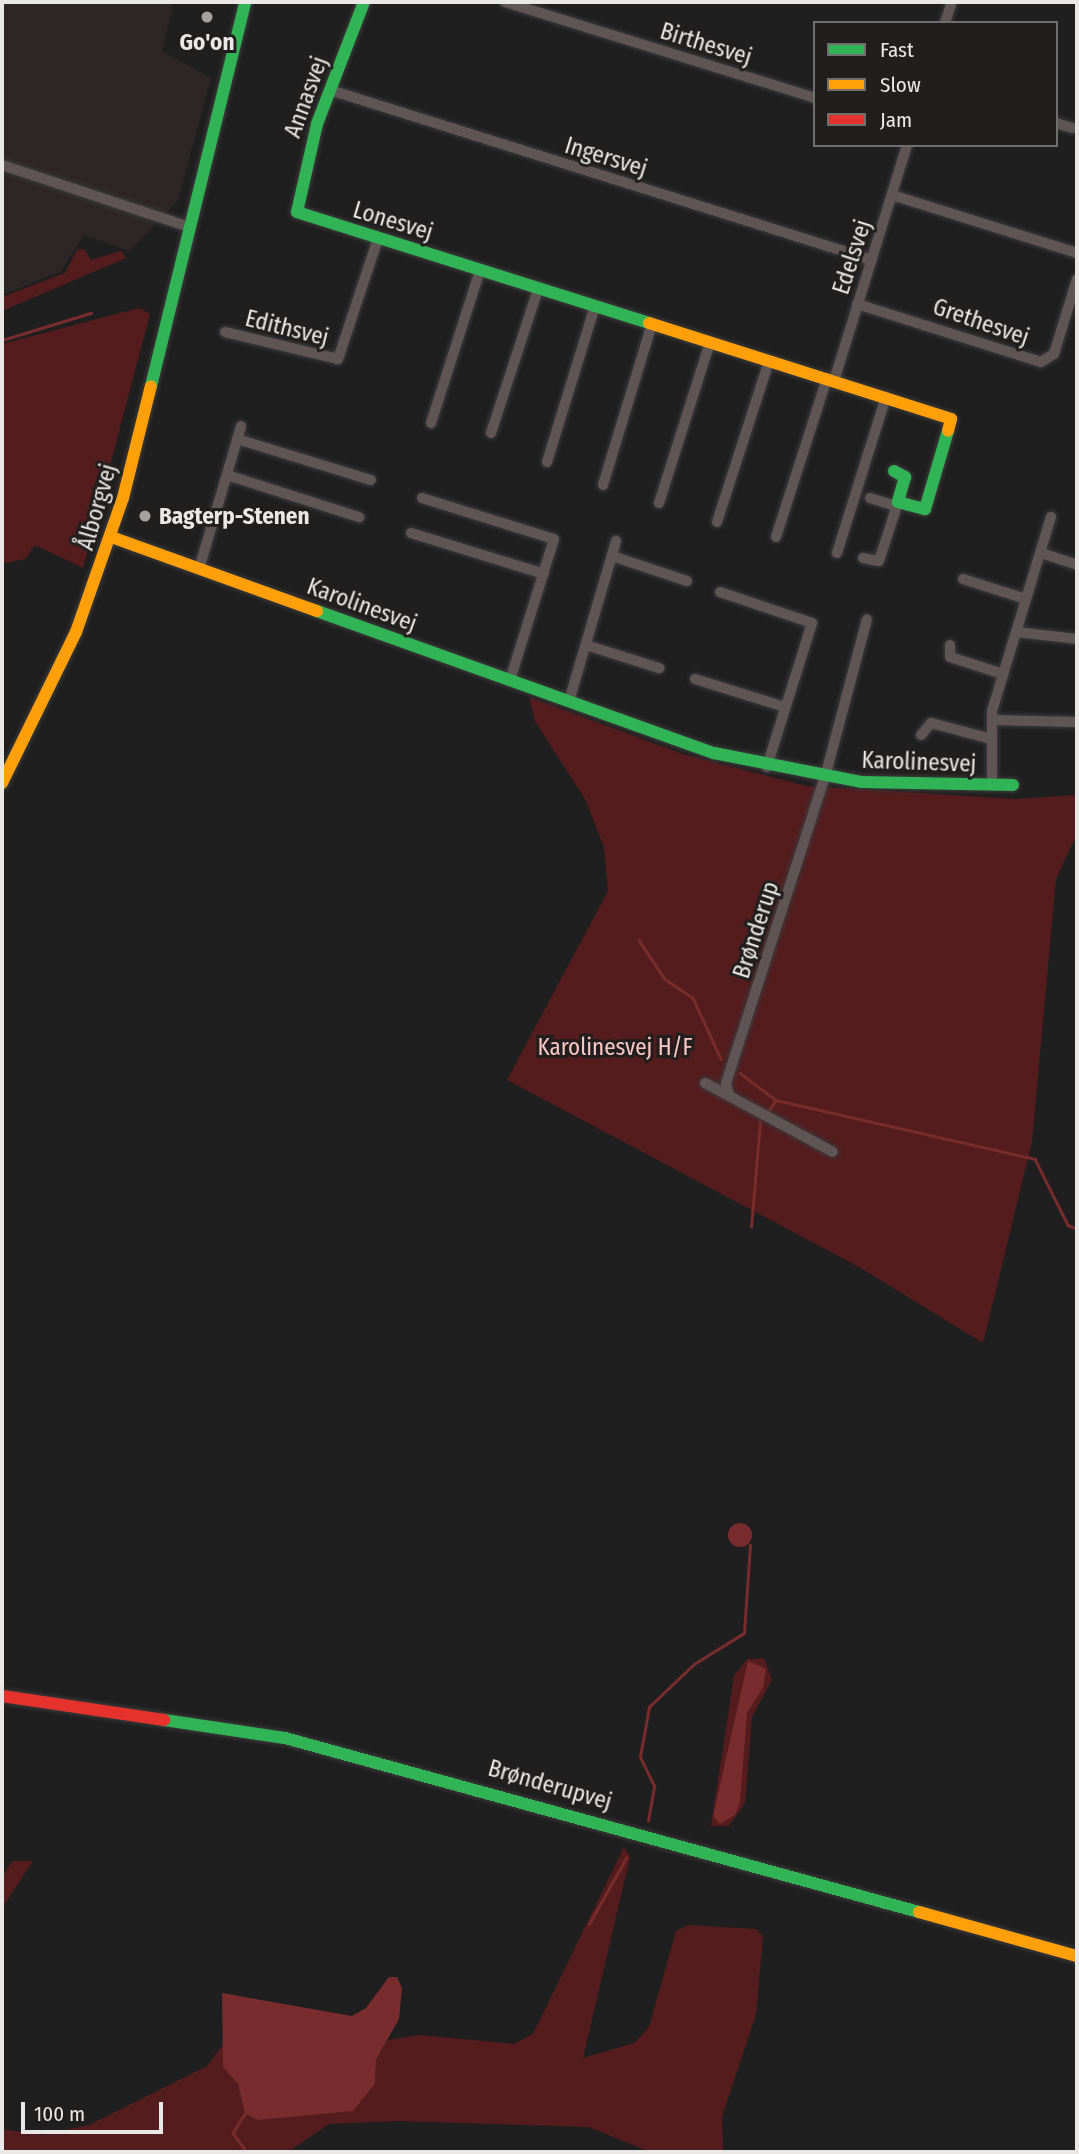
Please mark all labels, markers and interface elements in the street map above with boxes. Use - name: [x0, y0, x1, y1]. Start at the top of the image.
- marker: Go'on: [199, 9, 215, 25]
- street label: Birthesvej: [657, 17, 755, 71]
- legend: [813, 21, 1058, 147]
- place label: Go'on: [180, 28, 234, 56]
- text: Fast: [880, 37, 914, 63]
- street label: Annasvej: [279, 53, 333, 141]
- text: Slow: [880, 72, 921, 98]
- text: Jam: [880, 107, 912, 133]
- street label: Ingersvej: [562, 131, 650, 183]
- street label: Lonesvej: [350, 196, 436, 246]
- street label: Edelsvej: [827, 216, 877, 298]
- street label: Grethesvej: [929, 293, 1033, 351]
- street label: Edithsvej: [242, 304, 332, 352]
- street label: Ålborgvej: [72, 461, 122, 553]
- place label: Bagterp-Stenen: [159, 502, 310, 530]
- marker: Bagterp-Stenen: [137, 508, 153, 524]
- street label: Karolinesvej: [303, 572, 421, 638]
- street label: Karolinesvej: [861, 746, 977, 778]
- street label: Brønderup: [727, 878, 785, 982]
- park label: Karolinesvej H/F: [537, 1033, 693, 1061]
- street label: Brønderupvej: [485, 1754, 615, 1816]
- scale bar: [24, 2088, 166, 2132]
- text: 100 m: [34, 2101, 85, 2127]

